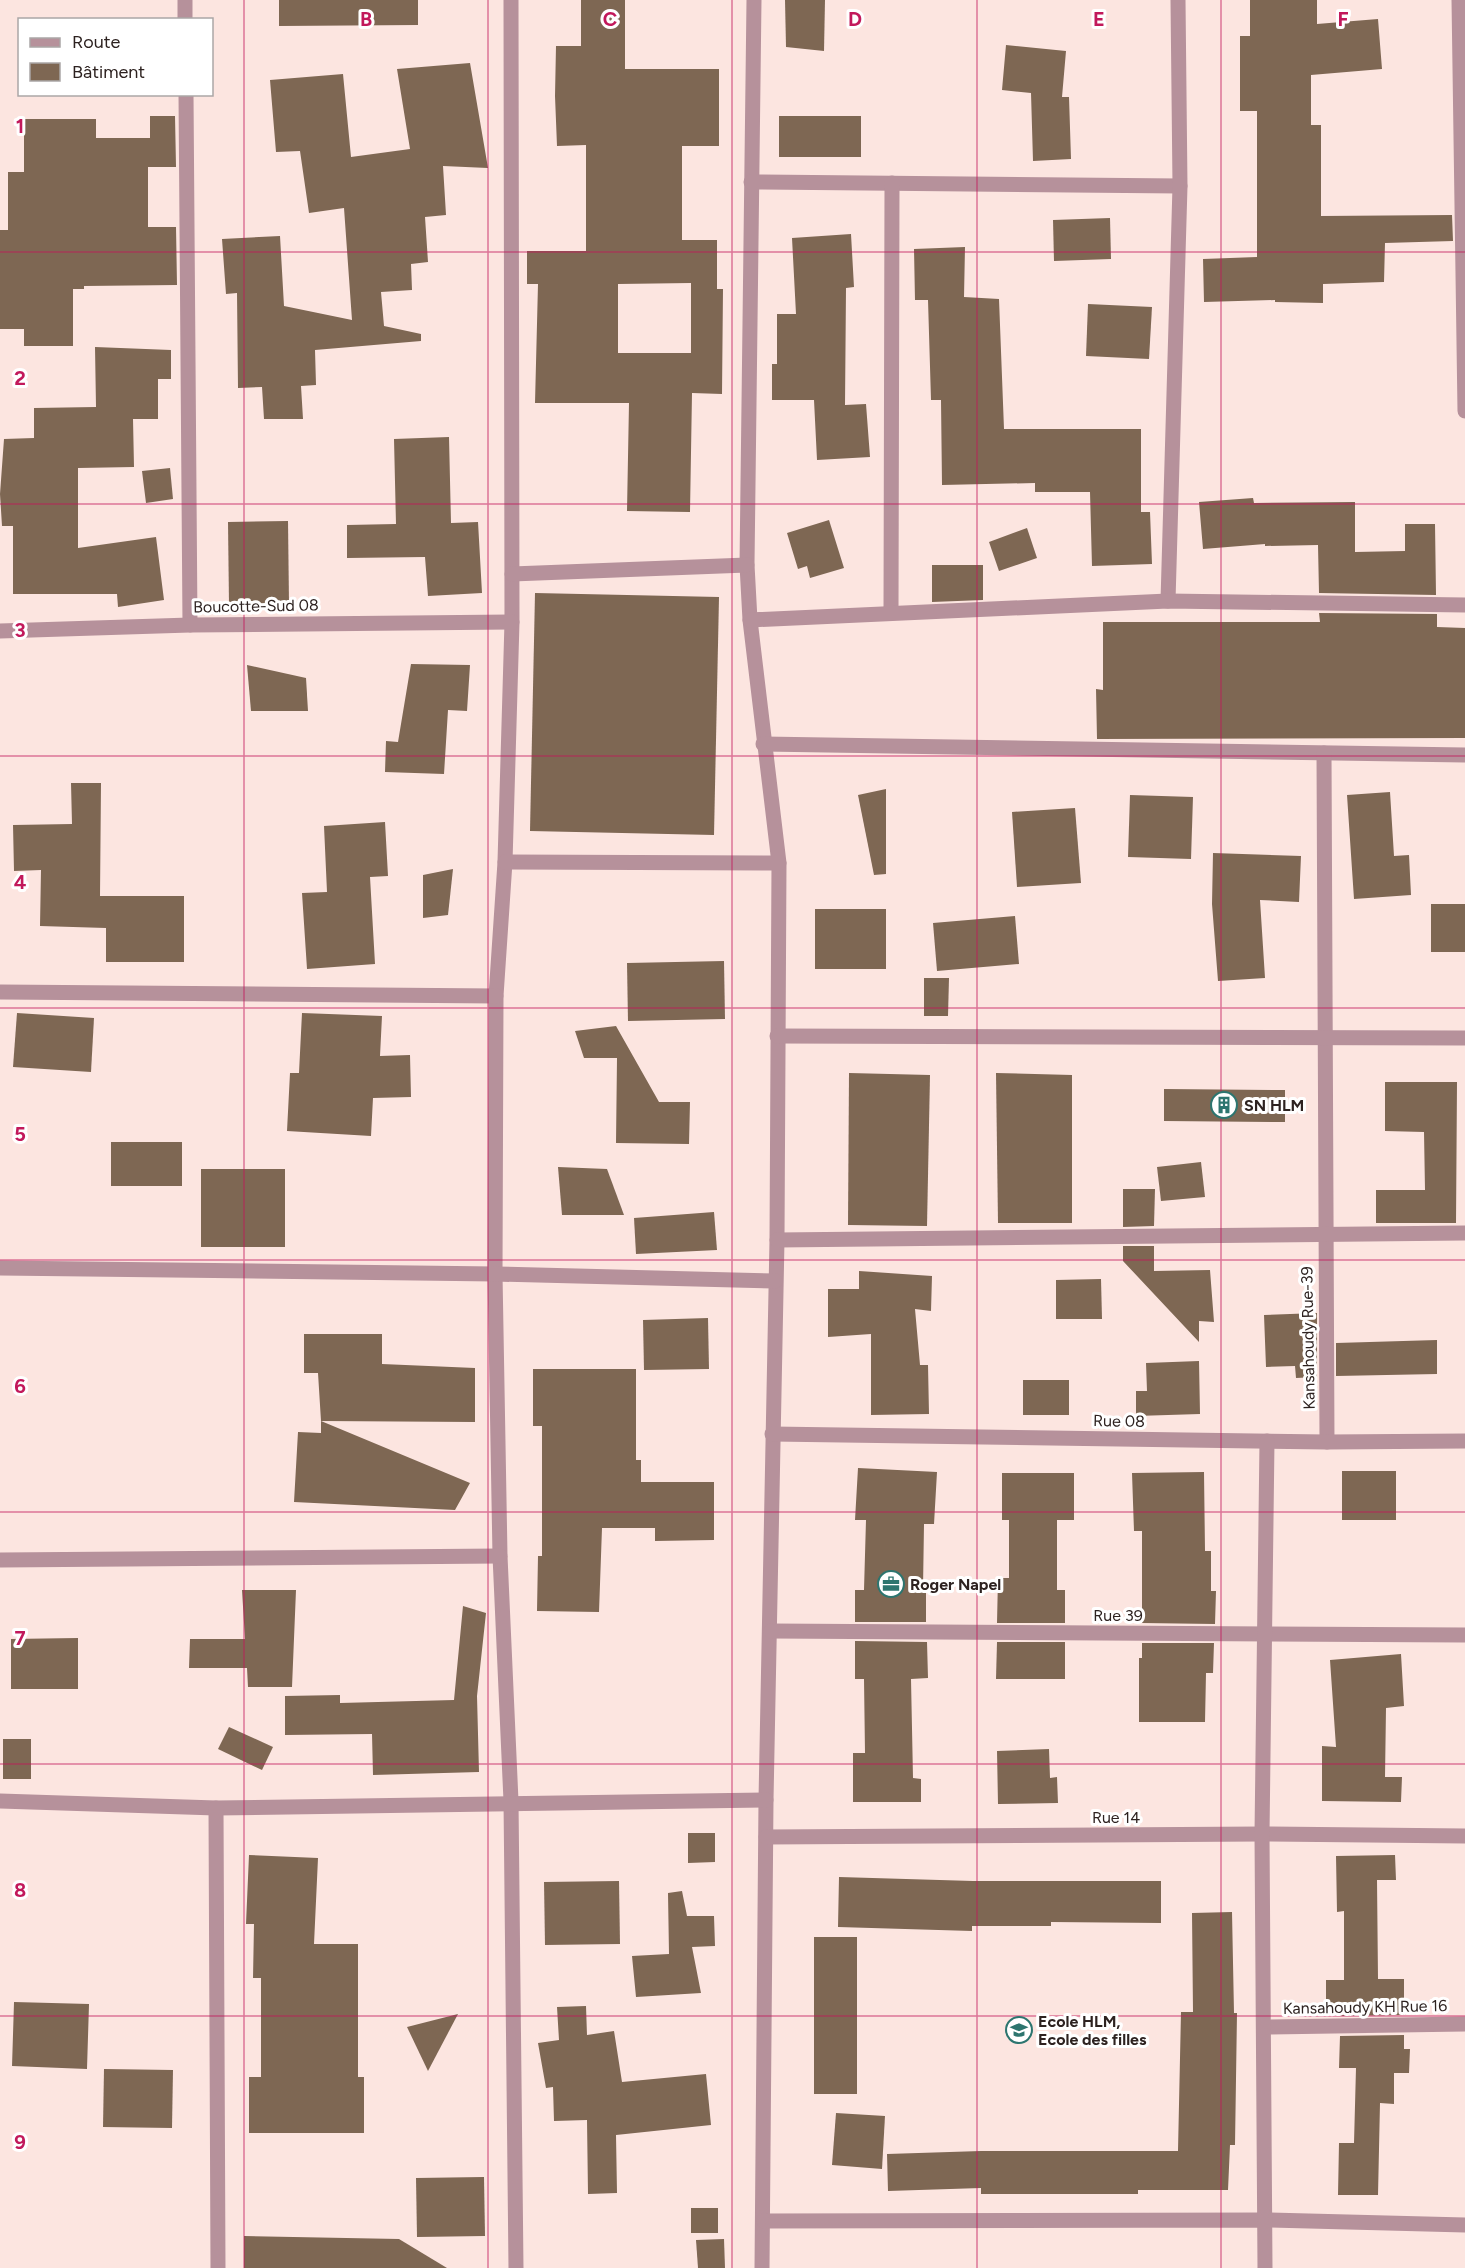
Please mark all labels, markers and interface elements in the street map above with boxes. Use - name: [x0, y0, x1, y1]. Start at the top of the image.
- text: B: [360, 7, 372, 31]
- text: C: [603, 7, 617, 31]
- text: D: [848, 7, 862, 31]
- text: E: [1093, 7, 1105, 31]
- text: F: [1337, 7, 1349, 31]
- legend: [18, 18, 213, 96]
- text: Route: [72, 31, 121, 53]
- text: Bâtiment: [72, 61, 145, 83]
- text: 1: [16, 114, 24, 138]
- text: 2: [14, 366, 26, 390]
- street label: Boucotte-Sud 08: [193, 595, 319, 617]
- text: 3: [14, 618, 26, 642]
- text: 4: [14, 870, 27, 894]
- building icon: SN HLM: [1209, 1090, 1239, 1120]
- place label: SN HLM: [1244, 1096, 1304, 1115]
- text: 5: [14, 1122, 26, 1146]
- street label: Kansahoudy Rue-39: [1297, 1266, 1319, 1410]
- text: 6: [14, 1374, 26, 1398]
- street label: Rue 08: [1093, 1411, 1145, 1431]
- office icon: Roger Napel: [876, 1569, 906, 1599]
- place label: Roger Napel: [910, 1575, 1001, 1594]
- street label: Rue 39: [1093, 1606, 1143, 1625]
- text: 7: [14, 1626, 26, 1650]
- street label: Rue 14: [1092, 1808, 1140, 1827]
- text: 8: [14, 1878, 26, 1902]
- street label: Kansahoudy KH Rue 16: [1283, 1996, 1447, 2018]
- place label: Ecole HLM, Ecole des filles: [1038, 2012, 1147, 2049]
- school or university icon: Ecole HLM, Ecole des filles: [1004, 2015, 1034, 2045]
- text: 9: [14, 2130, 26, 2154]

